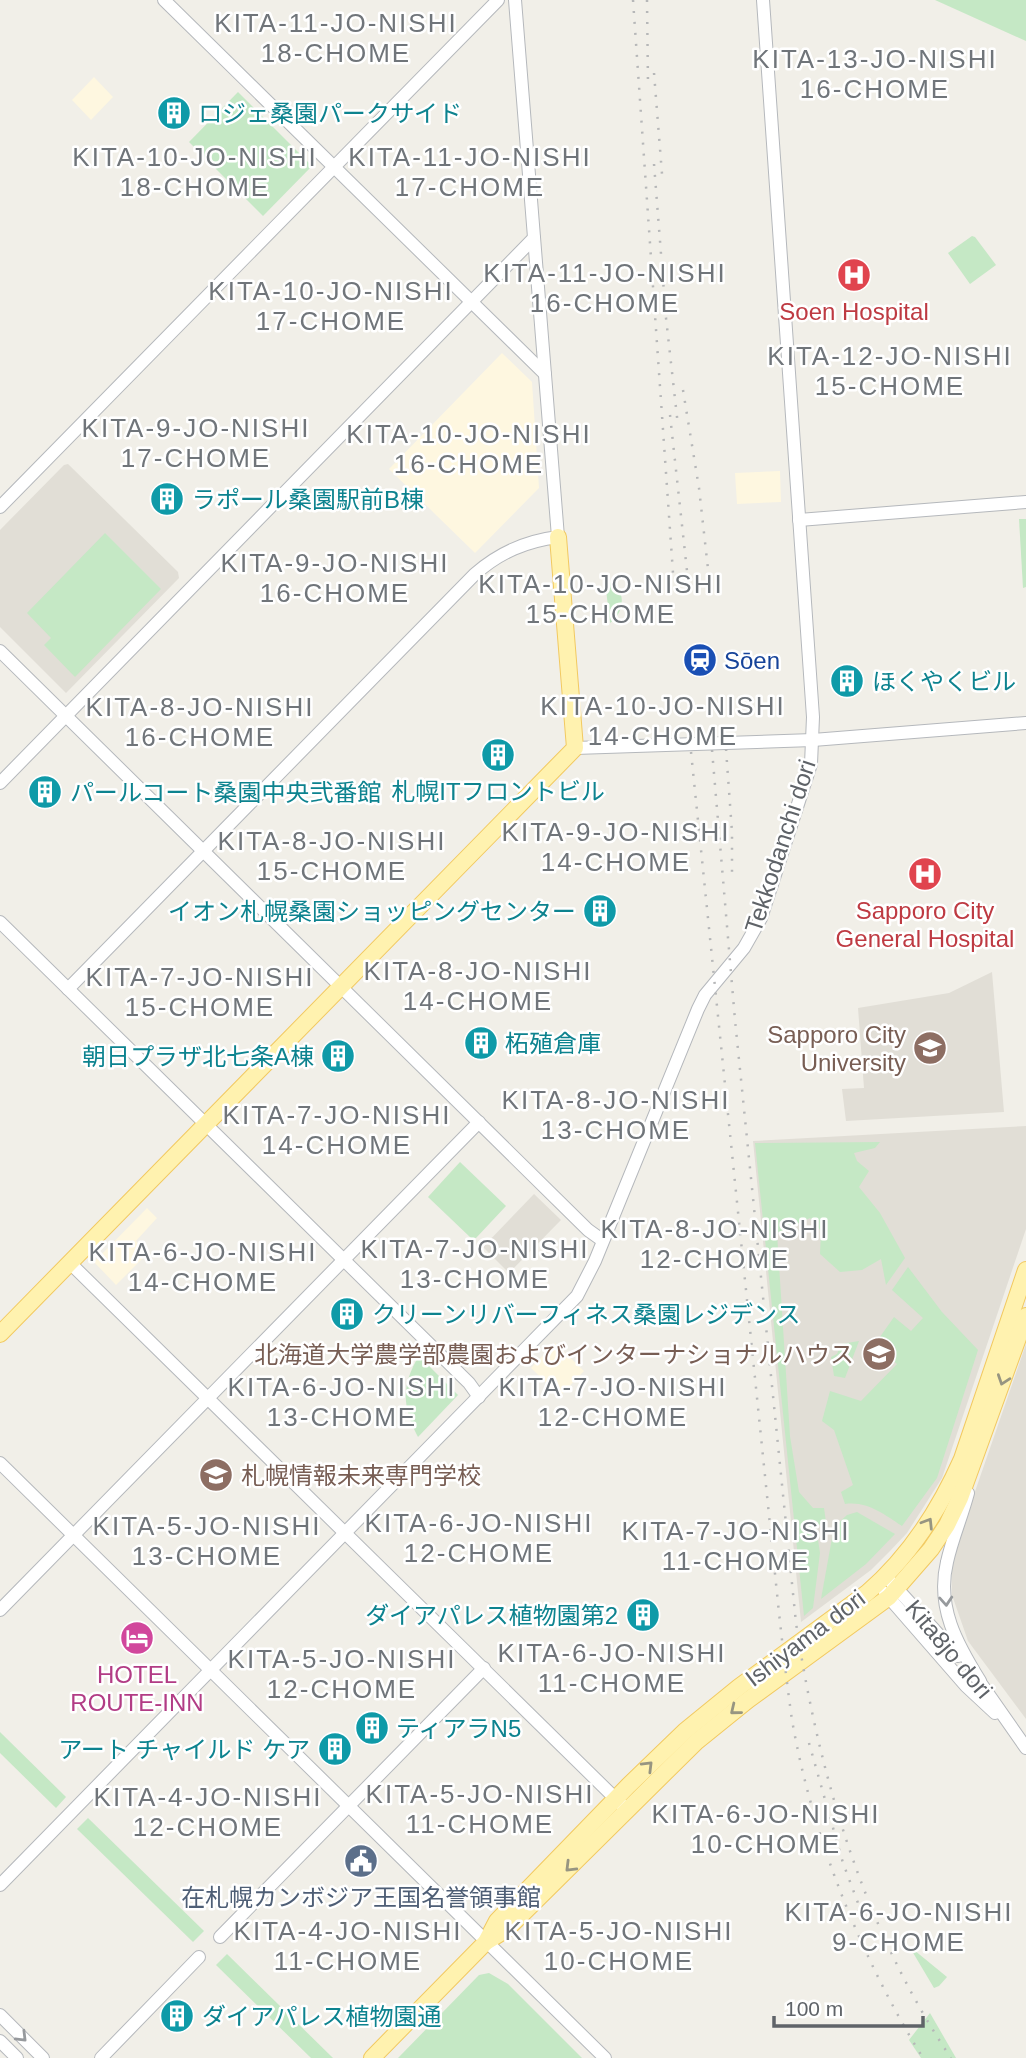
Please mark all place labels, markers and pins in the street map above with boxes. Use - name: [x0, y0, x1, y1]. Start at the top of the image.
- building icon: ロジェ桑園パークサイド: [155, 94, 193, 132]
- place label: ロジェ桑園パークサイド: [198, 100, 462, 127]
- hospital icon: Soen Hospital: [835, 256, 873, 294]
- place label: Soen Hospital: [779, 298, 929, 325]
- building icon: ラポール桑園駅前B棟: [148, 480, 186, 518]
- place label: ラポール桑園駅前B棟: [192, 486, 424, 513]
- station icon: Sōen: [681, 641, 719, 679]
- place label: Sōen: [724, 647, 780, 674]
- building icon: ほくやくビル: [828, 662, 866, 700]
- place label: ほくやくビル: [872, 668, 1016, 695]
- building icon: 札幌ITフロントビル: [479, 736, 517, 774]
- building icon: パールコート桑園中央弐番館: [26, 773, 64, 811]
- place label: 札幌ITフロントビル: [391, 778, 605, 805]
- place label: パールコート桑園中央弐番館: [70, 779, 382, 806]
- hospital icon: Sapporo City General Hospital: [906, 855, 944, 893]
- building icon: イオン札幌桑園ショッピングセンター: [581, 892, 619, 930]
- place label: Sapporo City General Hospital: [836, 897, 1014, 952]
- place label: イオン札幌桑園ショッピングセンター: [168, 898, 576, 925]
- place label: Sapporo City University: [767, 1021, 906, 1076]
- building icon: 柘殖倉庫: [462, 1024, 500, 1062]
- school or university icon: Sapporo City University: [911, 1029, 949, 1067]
- place label: 柘殖倉庫: [505, 1030, 601, 1057]
- building icon: 朝日プラザ北七条A棟: [319, 1037, 357, 1075]
- place label: 朝日プラザ北七条A棟: [82, 1043, 314, 1070]
- building icon: クリーンリバーフィネス桑園レジデンス: [328, 1295, 366, 1333]
- place label: クリーンリバーフィネス桑園レジデンス: [372, 1301, 800, 1328]
- school or university icon: 北海道大学農学部農園およびインターナショナルハウス: [860, 1335, 898, 1373]
- place label: 北海道大学農学部農園およびインターナショナルハウス: [254, 1341, 854, 1368]
- school or university icon: 札幌情報未来専門学校: [197, 1456, 235, 1494]
- place label: 札幌情報未来専門学校: [241, 1462, 481, 1489]
- building icon: ダイアパレス植物園第2: [624, 1596, 662, 1634]
- place label: ダイアパレス植物園第2: [365, 1602, 618, 1629]
- hotel icon: HOTEL ROUTE-INN: [118, 1619, 156, 1657]
- place label: HOTEL ROUTE-INN: [70, 1661, 204, 1716]
- building icon: ティアラN5: [353, 1709, 391, 1747]
- place label: ティアラN5: [396, 1715, 521, 1742]
- building icon: アート チャイルド ケア: [316, 1730, 354, 1768]
- place label: アート チャイルド ケア: [58, 1736, 310, 1763]
- public building icon: 在札幌カンボジア王国名誉領事館: [342, 1842, 380, 1880]
- place label: 在札幌カンボジア王国名誉領事館: [181, 1884, 541, 1911]
- building icon: ダイアパレス植物園通: [158, 1997, 196, 2035]
- place label: ダイアパレス植物園通: [202, 2003, 442, 2030]

